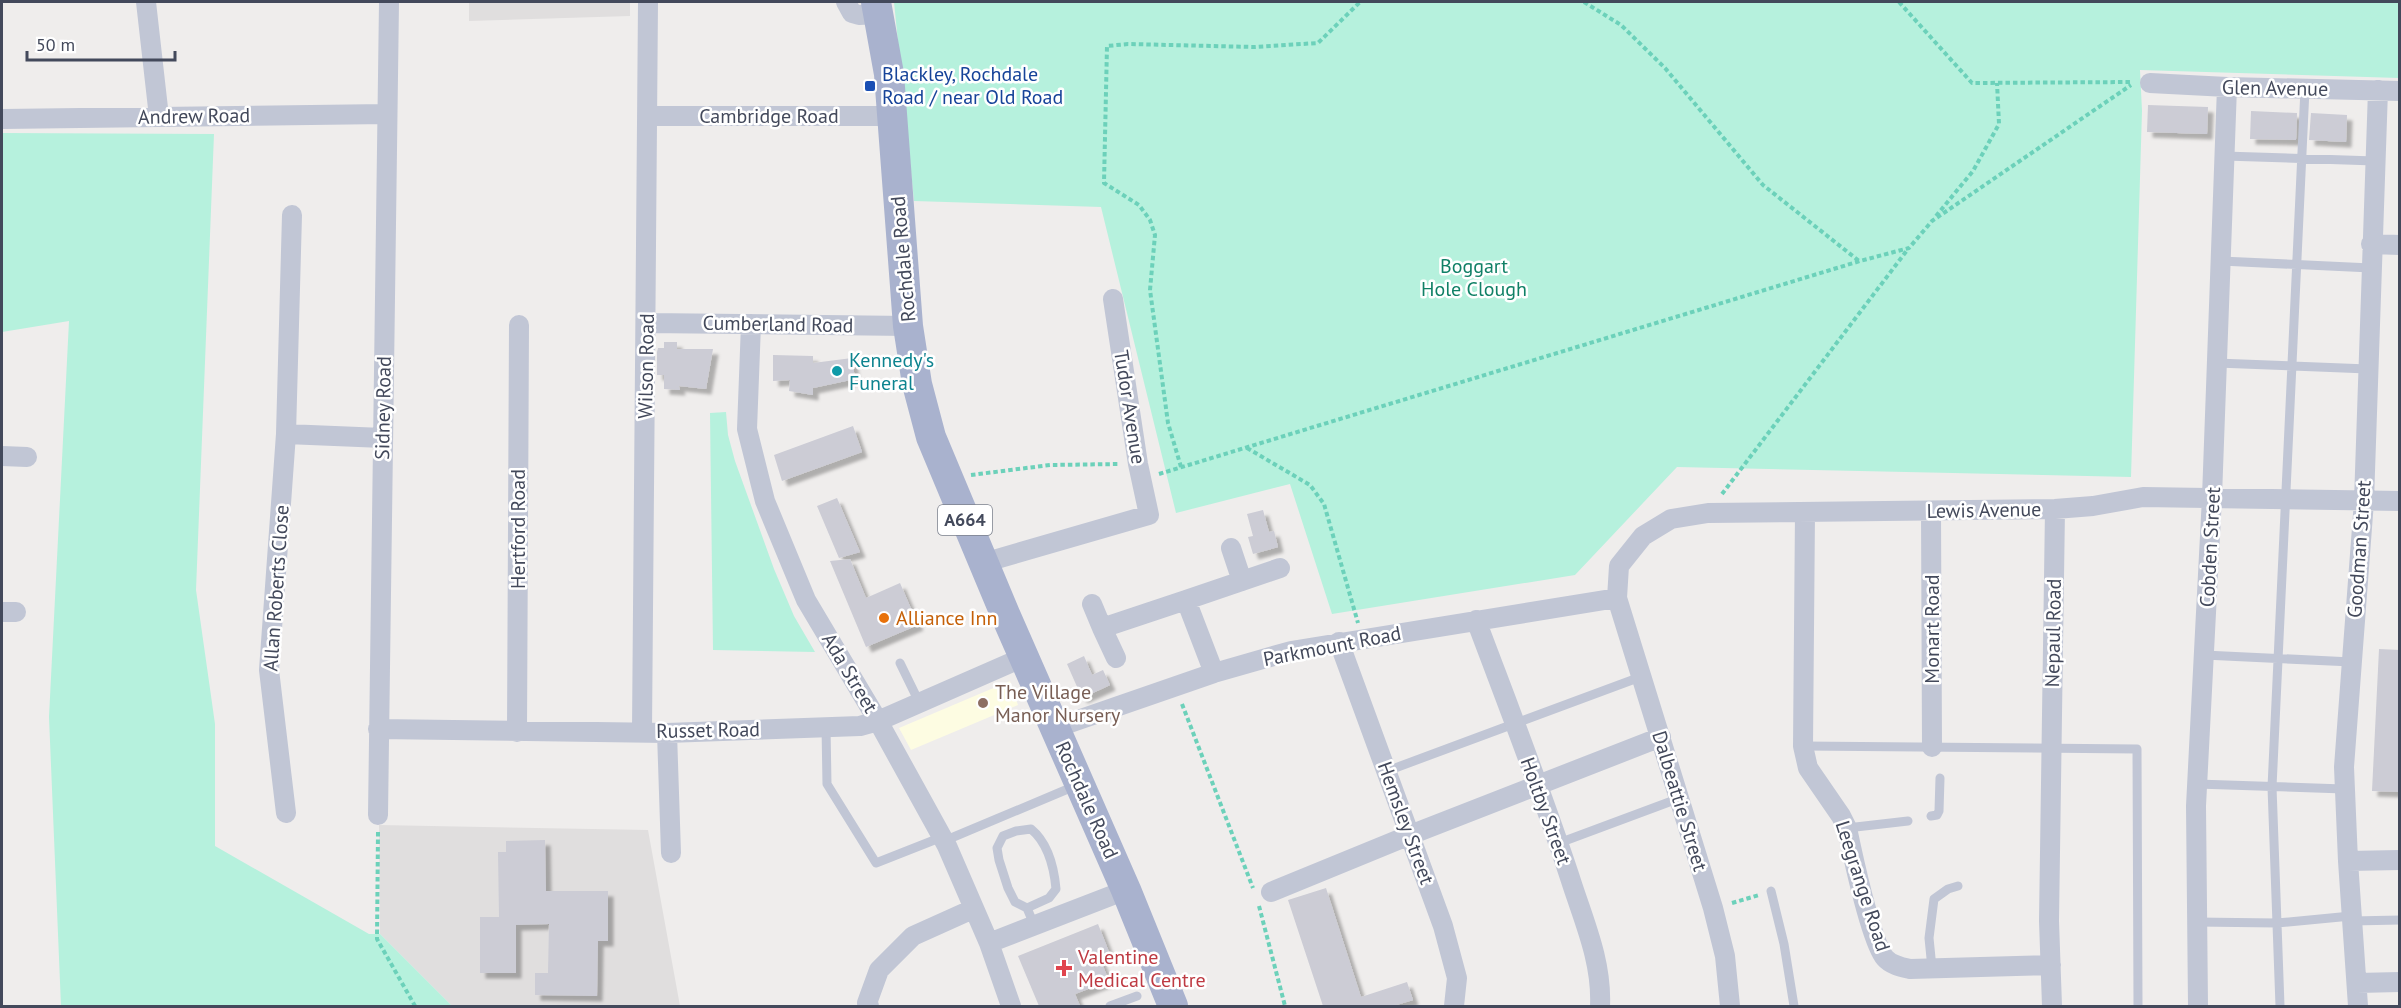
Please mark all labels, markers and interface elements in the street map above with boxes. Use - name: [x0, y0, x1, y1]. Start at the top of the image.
- scale bar: [27, 24, 176, 62]
- text: 50 m: [36, 33, 75, 56]
- place label: Blackley, Rochdale Road / near Old Road: [882, 61, 1063, 110]
- street label: Glen Avenue: [2222, 74, 2328, 102]
- marker: Blackley, Rochdale Road / near Old Road: [863, 79, 877, 93]
- street label: Andrew Road: [138, 102, 250, 130]
- street label: Cambridge Road: [699, 103, 839, 129]
- street label: Rochdale Road: [885, 195, 921, 323]
- park label: Boggart Hole Clough: [1421, 253, 1527, 302]
- street label: Cumberland Road: [702, 310, 854, 338]
- street label: Wilson Road: [632, 313, 660, 419]
- place label: Kennedy's Funeral: [849, 347, 934, 396]
- street label: Tudor Avenue: [1108, 348, 1152, 466]
- street label: Sidney Road: [369, 356, 397, 460]
- marker: Kennedy's Funeral: [830, 364, 844, 378]
- street label: Hertford Road: [505, 469, 531, 589]
- street label: Goodman Street: [2341, 479, 2377, 619]
- street label: Cobden Street: [2194, 486, 2226, 608]
- street label: Lewis Avenue: [1926, 496, 2042, 524]
- street label: Allan Roberts Close: [257, 504, 295, 672]
- road number: A664: [938, 505, 992, 535]
- street label: Monart Road: [1919, 574, 1945, 684]
- street label: Nepaul Road: [2039, 578, 2067, 688]
- place label: Alliance Inn: [896, 605, 997, 631]
- marker: Alliance Inn: [877, 611, 891, 625]
- street label: Parkmount Road: [1261, 620, 1403, 672]
- street label: Ada Street: [816, 628, 884, 718]
- place label: The Village Manor Nursery: [995, 679, 1121, 728]
- marker: The Village Manor Nursery: [976, 696, 990, 710]
- street label: Russet Road: [656, 716, 760, 744]
- street label: Dalbeattie Street: [1646, 728, 1714, 874]
- street label: Rochdale Road: [1050, 737, 1124, 863]
- street label: Holtby Street: [1515, 754, 1578, 868]
- street label: Hemsley Street: [1372, 758, 1440, 888]
- street label: Leegrange Road: [1830, 817, 1896, 955]
- place label: Valentine Medical Centre: [1077, 944, 1206, 993]
- marker: Valentine Medical Centre: [1055, 959, 1073, 977]

